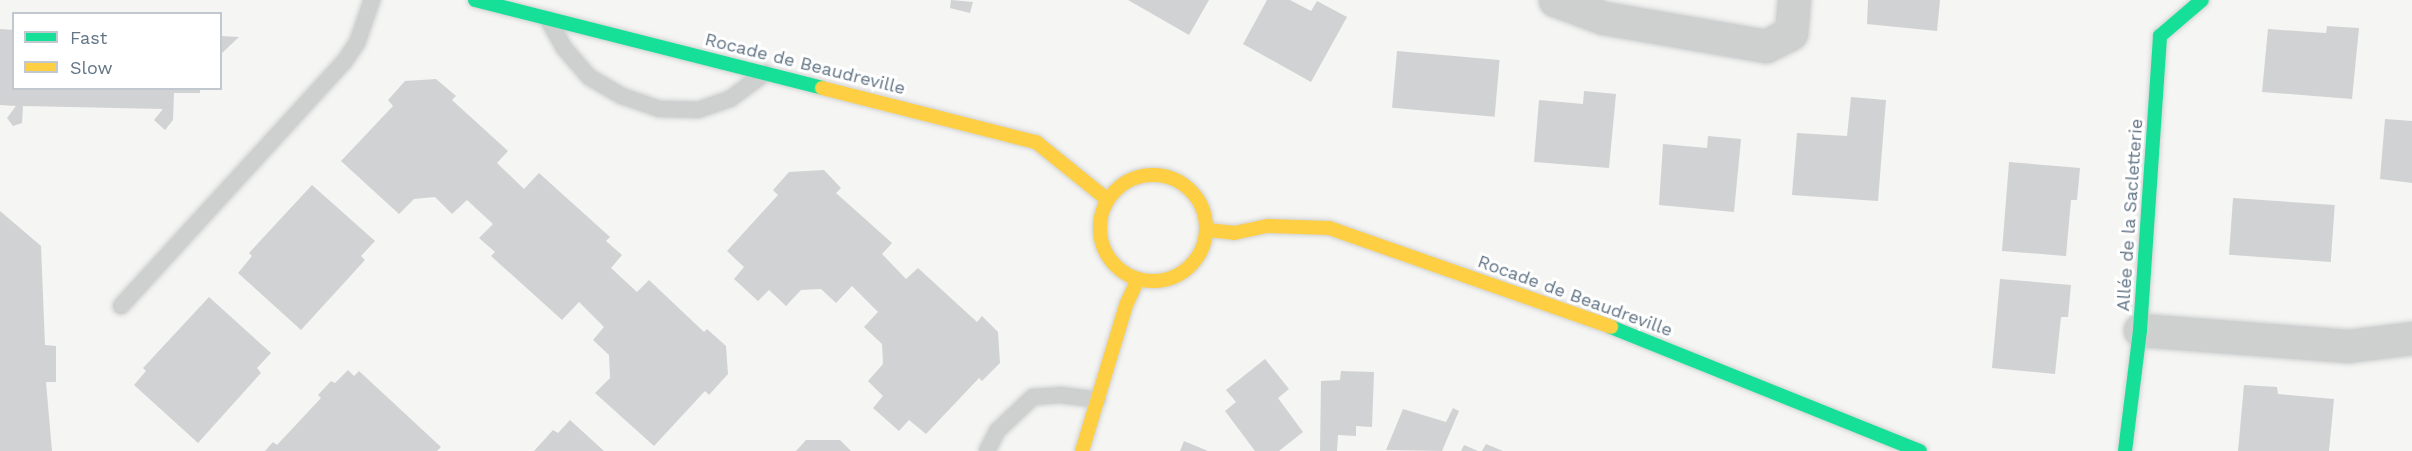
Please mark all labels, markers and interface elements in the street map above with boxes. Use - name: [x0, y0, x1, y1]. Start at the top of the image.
- legend: [12, 12, 222, 90]
- text: Fast: [70, 27, 107, 48]
- street label: Rocade de Beaudreville: [703, 29, 907, 99]
- text: Slow: [70, 57, 113, 78]
- street label: Allée de la Sacletterie: [2112, 118, 2148, 312]
- street label: Rocade de Beaudreville: [1475, 251, 1675, 341]

